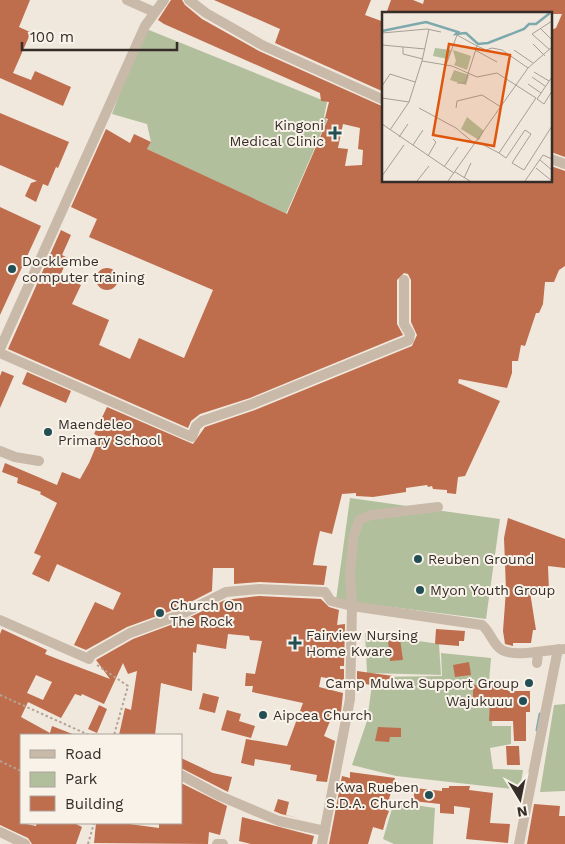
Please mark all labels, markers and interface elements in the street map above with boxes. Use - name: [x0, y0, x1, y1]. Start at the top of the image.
- inset map: [382, 12, 552, 182]
- scale bar: [22, 20, 178, 52]
- text: 100 m: [30, 28, 74, 46]
- place label: Kingoni Medical Clinic: [229, 117, 324, 149]
- marker: Kingoni Medical Clinic: [328, 126, 342, 140]
- place label: Docklembe computer training: [22, 253, 145, 285]
- marker: Docklembe computer training: [6, 263, 18, 275]
- place label: Maendeleo Primary School: [58, 416, 162, 448]
- marker: Maendeleo Primary School: [42, 426, 54, 438]
- place label: Reuben Ground: [428, 551, 534, 567]
- marker: Reuben Ground: [412, 553, 424, 565]
- place label: Myon Youth Group: [430, 582, 555, 598]
- marker: Myon Youth Group: [414, 584, 426, 596]
- place label: Church On The Rock: [170, 597, 243, 629]
- marker: Church On The Rock: [154, 607, 166, 619]
- place label: Fairview Nursing Home Kware: [306, 627, 418, 659]
- marker: Fairview Nursing Home Kware: [288, 636, 302, 650]
- place label: Camp Mulwa Support Group: [325, 675, 519, 691]
- marker: Camp Mulwa Support Group: [523, 677, 535, 689]
- place label: Wajukuuu: [446, 693, 513, 709]
- marker: Wajukuuu: [517, 695, 529, 707]
- place label: Aipcea Church: [273, 707, 372, 723]
- marker: Aipcea Church: [257, 709, 269, 721]
- legend: [20, 734, 182, 824]
- text: Road: [65, 745, 102, 763]
- text: Park: [65, 770, 98, 788]
- north arrow: [495, 774, 545, 824]
- place label: Kwa Rueben S.D.A. Church: [326, 779, 419, 811]
- marker: Kwa Rueben S.D.A. Church: [423, 789, 435, 801]
- text: Building: [65, 795, 123, 813]
- text: N: [516, 803, 529, 821]

